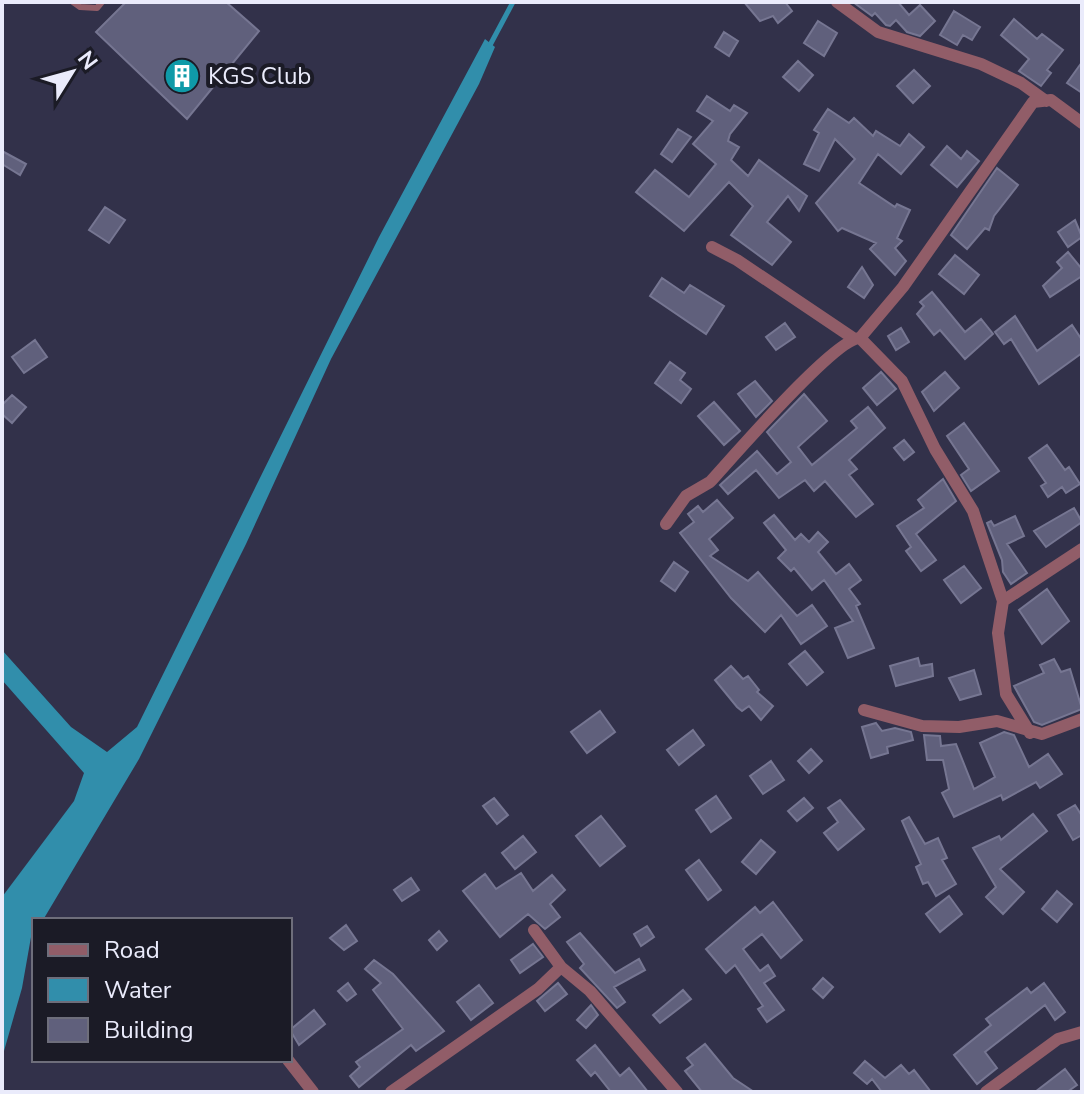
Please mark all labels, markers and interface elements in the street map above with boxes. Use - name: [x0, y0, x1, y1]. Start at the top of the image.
- north arrow: [32, 32, 112, 112]
- text: N: [70, 45, 104, 76]
- building icon: KGS Club: [163, 57, 201, 95]
- place label: KGS Club: [208, 60, 311, 92]
- legend: [32, 918, 292, 1062]
- text: Road: [104, 934, 160, 966]
- text: Water: [104, 974, 172, 1006]
- text: Building: [104, 1014, 194, 1046]

